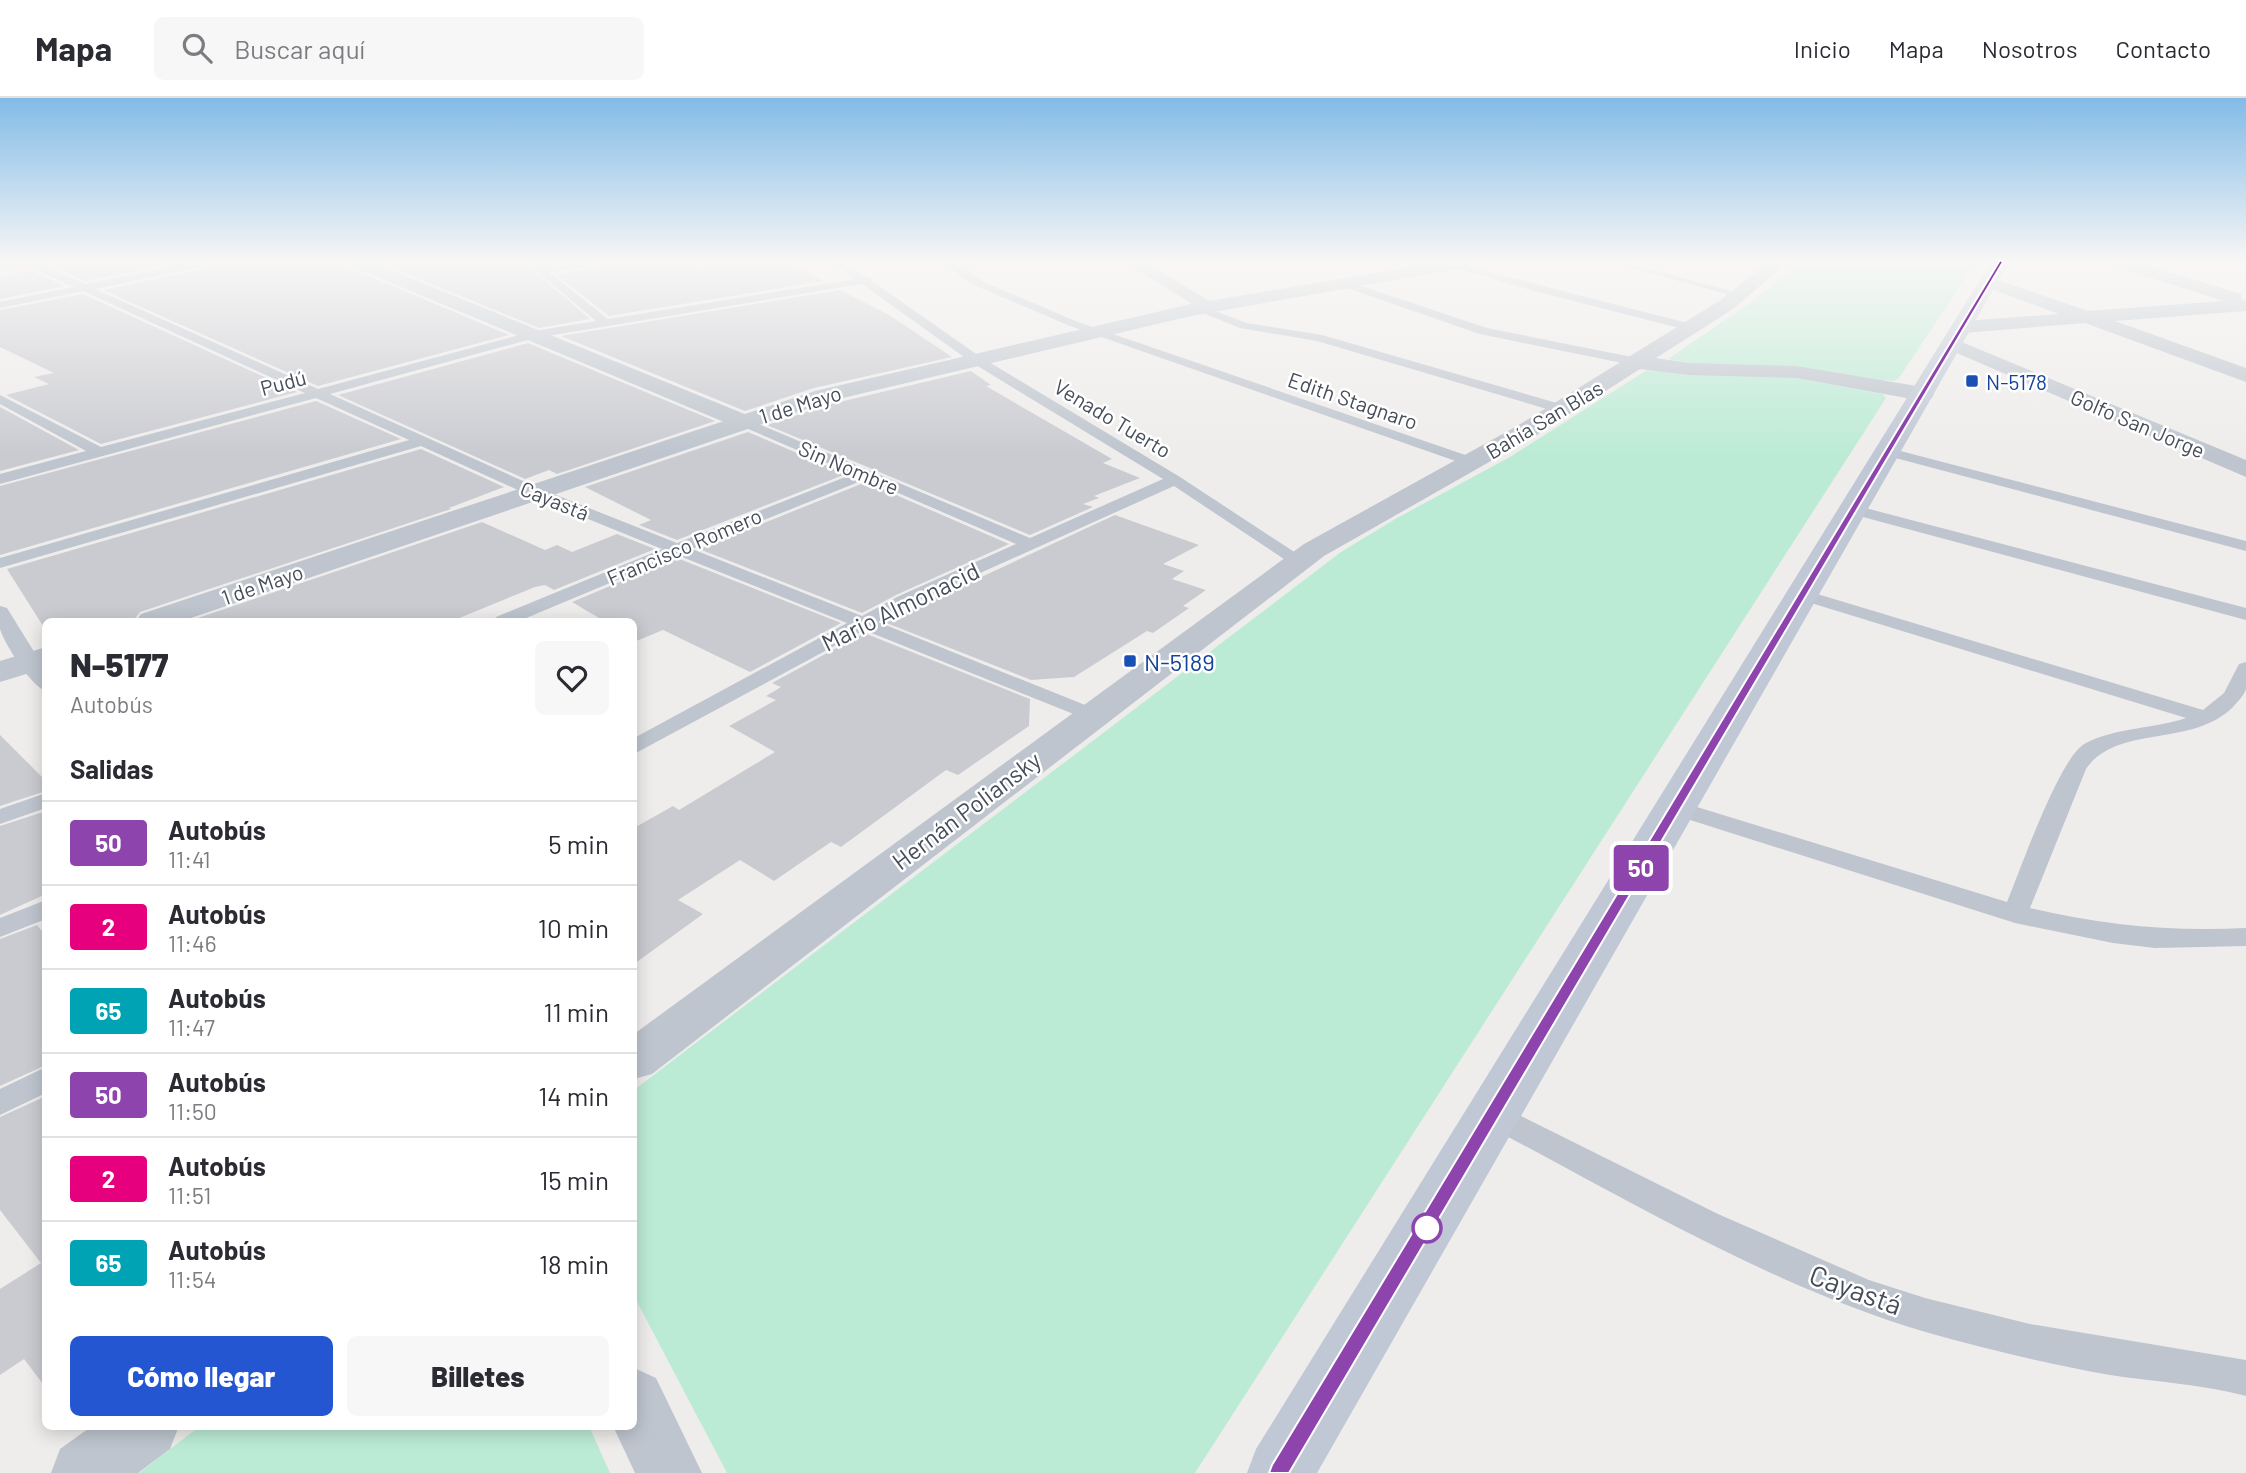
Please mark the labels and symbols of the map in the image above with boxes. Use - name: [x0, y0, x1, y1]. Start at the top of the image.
- street label: Pudú: [257, 364, 309, 400]
- street label: Edith Stagnaro: [1285, 366, 1421, 434]
- place label: N-5178: [1986, 369, 2047, 394]
- street label: Venado Tuerto: [1050, 373, 1176, 463]
- marker: N-5178: [1964, 373, 1980, 389]
- street label: Bahía San Blas: [1481, 374, 1607, 464]
- street label: 1 de Mayo: [756, 380, 844, 428]
- street label: Golfo San Jorge: [2067, 384, 2209, 462]
- street label: Sin Nombre: [795, 435, 903, 499]
- street label: Cayastá: [517, 475, 593, 525]
- street label: Francisco Romero: [603, 502, 765, 590]
- street label: Mario Almonacid: [816, 555, 984, 657]
- street label: 1 de Mayo: [218, 558, 306, 610]
- place label: N-5189: [1144, 647, 1215, 676]
- marker: N-5189: [1122, 653, 1138, 669]
- street label: Hernán Poliansky: [886, 745, 1046, 875]
- line badge: 50: [1610, 845, 1672, 891]
- unlabelled marker: [1412, 1213, 1442, 1243]
- street label: Cayastá: [1805, 1257, 1907, 1321]

